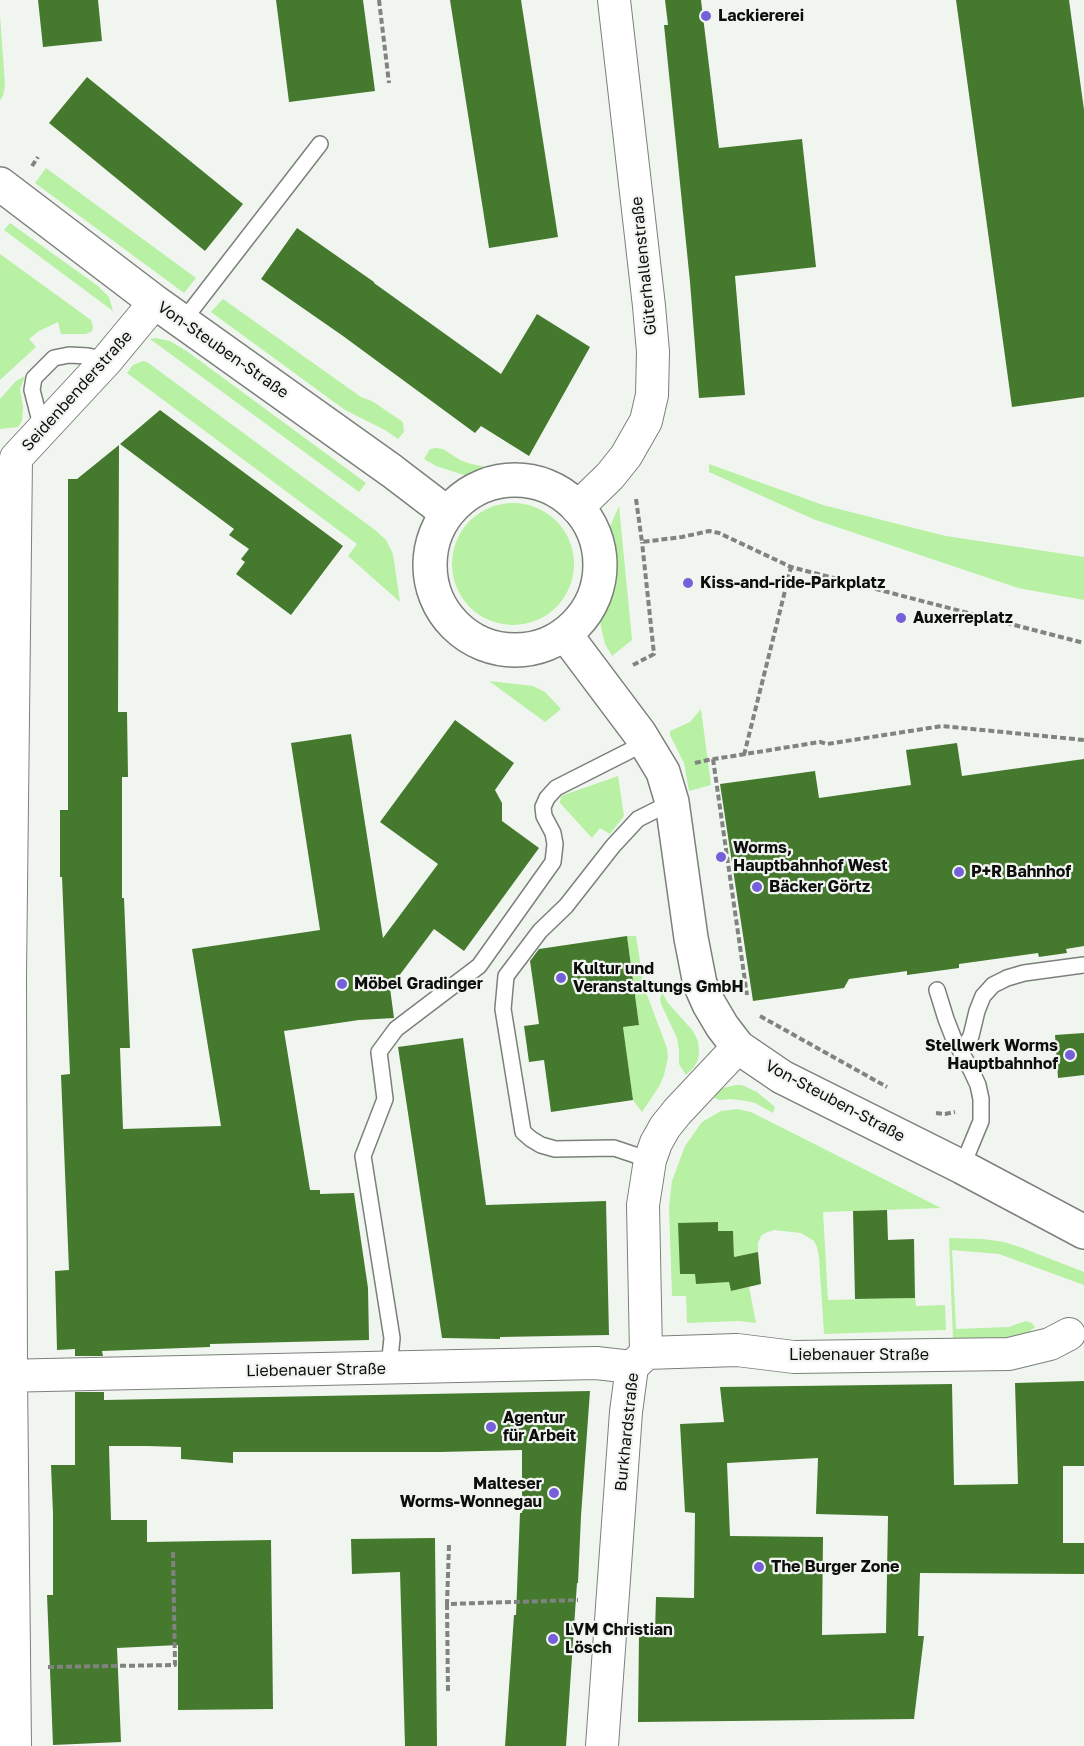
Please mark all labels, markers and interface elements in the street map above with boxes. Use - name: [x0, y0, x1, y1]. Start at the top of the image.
- place label: Lackiererei: [718, 6, 804, 26]
- marker: Lackiererei: [699, 9, 713, 23]
- street label: Güterhallenstraße: [627, 196, 661, 336]
- street label: Von-Steuben-Straße: [154, 298, 292, 402]
- street label: Seidenbenderstraße: [18, 327, 136, 455]
- place label: Kiss-and-ride-Parkplatz: [700, 573, 885, 593]
- marker: Kiss-and-ride-Parkplatz: [681, 576, 695, 590]
- place label: Auxerreplatz: [913, 608, 1013, 628]
- marker: Auxerreplatz: [894, 611, 908, 625]
- place label: Worms, Hauptbahnhof West: [733, 838, 888, 876]
- marker: Worms, Hauptbahnhof West: [714, 850, 728, 864]
- place label: P+R Bahnhof: [971, 862, 1071, 882]
- marker: P+R Bahnhof: [952, 865, 966, 879]
- place label: Bäcker Görtz: [769, 877, 870, 897]
- marker: Bäcker Görtz: [750, 880, 764, 894]
- place label: Kultur und Veranstaltungs GmbH: [573, 959, 744, 997]
- marker: Kultur und Veranstaltungs GmbH: [554, 971, 568, 985]
- place label: Möbel Gradinger: [354, 974, 483, 994]
- marker: Möbel Gradinger: [335, 977, 349, 991]
- place label: Stellwerk Worms Hauptbahnhof: [925, 1036, 1058, 1074]
- marker: Stellwerk Worms Hauptbahnhof: [1063, 1048, 1077, 1062]
- street label: Von-Steuben-Straße: [762, 1056, 908, 1146]
- street label: Liebenauer Straße: [789, 1345, 929, 1365]
- street label: Liebenauer Straße: [246, 1359, 386, 1381]
- street label: Burkhardstraße: [611, 1372, 643, 1492]
- place label: Agentur für Arbeit: [503, 1408, 576, 1446]
- marker: Agentur für Arbeit: [484, 1420, 498, 1434]
- place label: Malteser Worms-Wonnegau: [400, 1474, 542, 1512]
- marker: Malteser Worms-Wonnegau: [547, 1486, 561, 1500]
- place label: The Burger Zone: [771, 1557, 899, 1577]
- marker: The Burger Zone: [752, 1560, 766, 1574]
- place label: LVM Christian Lösch: [565, 1620, 673, 1658]
- marker: LVM Christian Lösch: [546, 1632, 560, 1646]

